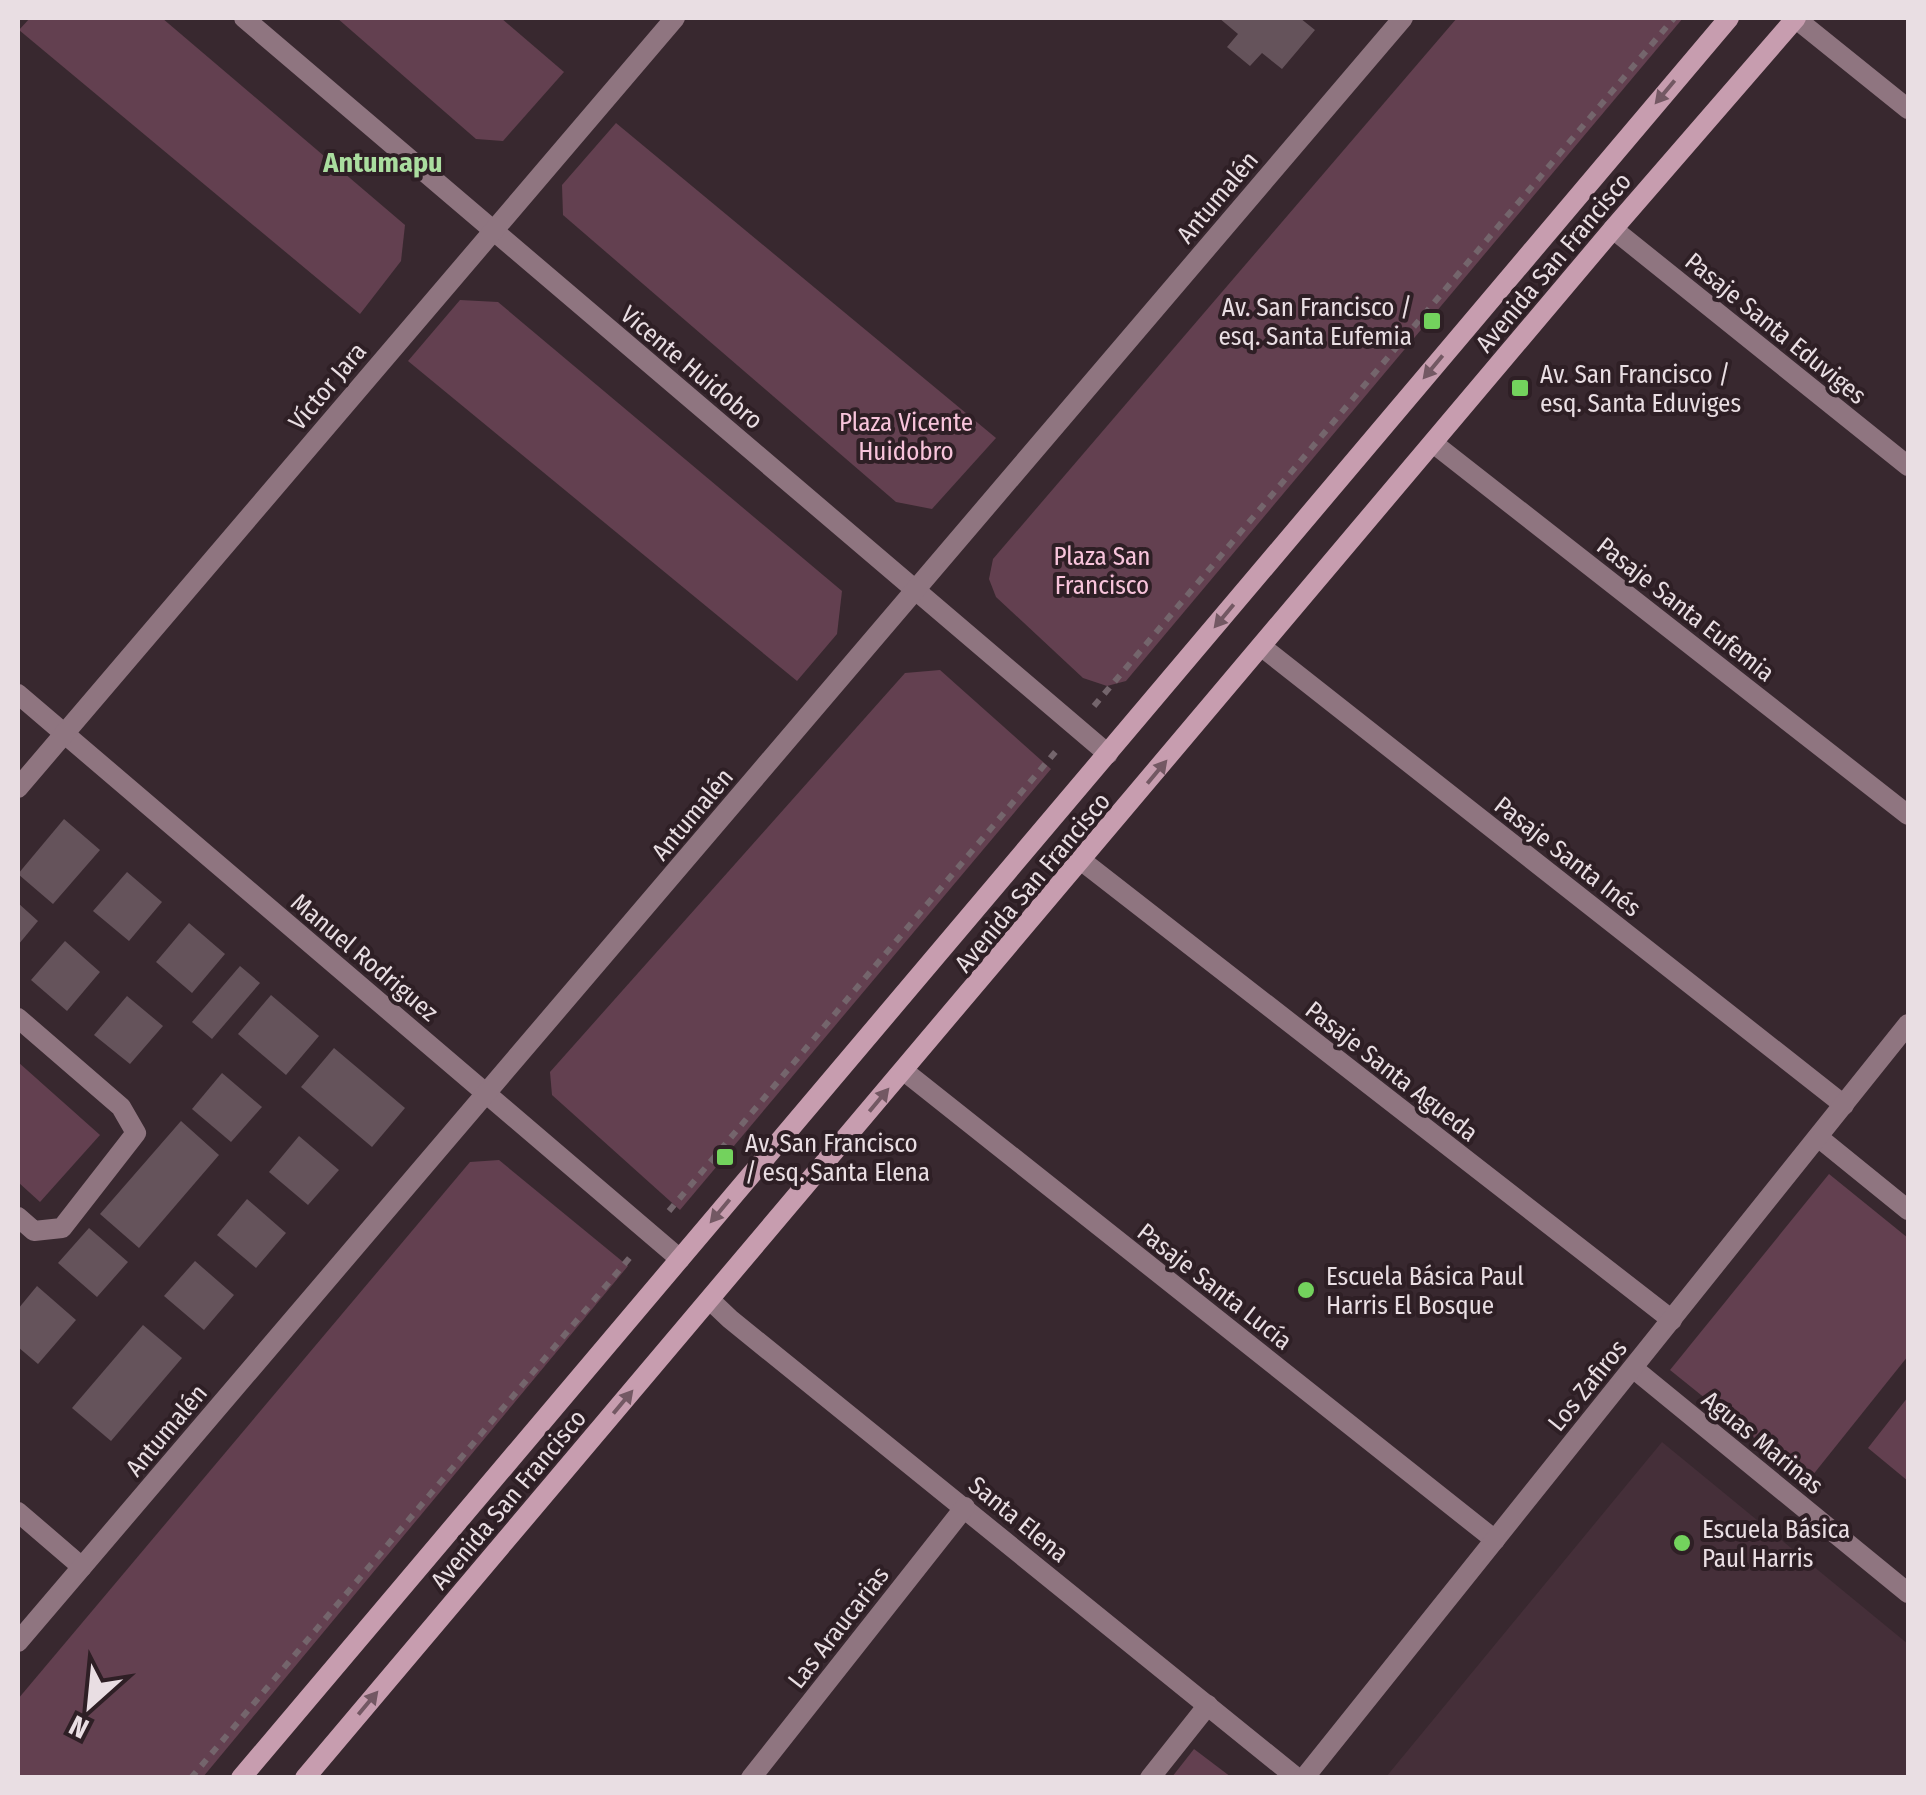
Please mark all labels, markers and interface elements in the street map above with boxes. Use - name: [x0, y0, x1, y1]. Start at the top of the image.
- one-way arrow: [1655, 79, 1677, 104]
- district label: Antumapu: [322, 146, 443, 179]
- street label: Antumalén: [1171, 146, 1265, 250]
- street label: Avenida San Francisco: [1470, 167, 1638, 359]
- street label: Pasaje Santa Eduviges: [1679, 247, 1872, 411]
- place label: Av. San Francisco / esq. Santa Eufemia: [1218, 293, 1412, 352]
- street label: Vicente Huidobro: [614, 300, 769, 436]
- marker: Av. San Francisco / esq. Santa Eufemia: [1421, 310, 1443, 332]
- street label: Víctor Jara: [283, 337, 373, 436]
- one-way arrow: [1423, 354, 1445, 379]
- place label: Av. San Francisco / esq. Santa Eduviges: [1540, 360, 1741, 419]
- marker: Av. San Francisco / esq. Santa Eduviges: [1509, 377, 1531, 399]
- park label: Plaza Vicente Huidobro: [839, 408, 973, 467]
- street label: Pasaje Santa Eufemia: [1591, 531, 1780, 688]
- park label: Plaza San Francisco: [1053, 542, 1151, 601]
- one-way arrow: [1214, 603, 1235, 628]
- one-way arrow: [1145, 760, 1167, 785]
- street label: Antumalén: [646, 763, 740, 867]
- street label: Avenida San Francisco: [949, 787, 1117, 979]
- street label: Pasaje Santa Inés: [1488, 790, 1647, 923]
- street label: Manuel Rodriguez: [285, 888, 444, 1028]
- street label: Pasaje Santa Agueda: [1299, 995, 1484, 1148]
- one-way arrow: [867, 1088, 889, 1113]
- place label: Av. San Francisco / esq. Santa Elena: [745, 1129, 930, 1188]
- marker: Av. San Francisco / esq. Santa Elena: [714, 1146, 736, 1168]
- one-way arrow: [710, 1199, 732, 1224]
- street label: Pasaje Santa Lucía: [1131, 1217, 1298, 1356]
- place label: Escuela Básica Paul Harris El Bosque: [1326, 1262, 1524, 1321]
- marker: Escuela Básica Paul Harris El Bosque: [1295, 1279, 1317, 1301]
- street label: Los Zafiros: [1542, 1334, 1634, 1437]
- street label: Antumalén: [120, 1379, 214, 1483]
- street label: Aguas Marinas: [1696, 1385, 1829, 1501]
- one-way arrow: [612, 1389, 634, 1414]
- street label: Avenida San Francisco: [425, 1404, 593, 1596]
- street label: Santa Elena: [962, 1470, 1074, 1569]
- place label: Escuela Básica Paul Harris: [1702, 1515, 1850, 1574]
- marker: Escuela Básica Paul Harris: [1671, 1532, 1693, 1554]
- street label: Las Araucarias: [782, 1561, 896, 1695]
- north arrow: [40, 1655, 140, 1755]
- one-way arrow: [357, 1691, 379, 1716]
- text: N: [64, 1708, 94, 1745]

